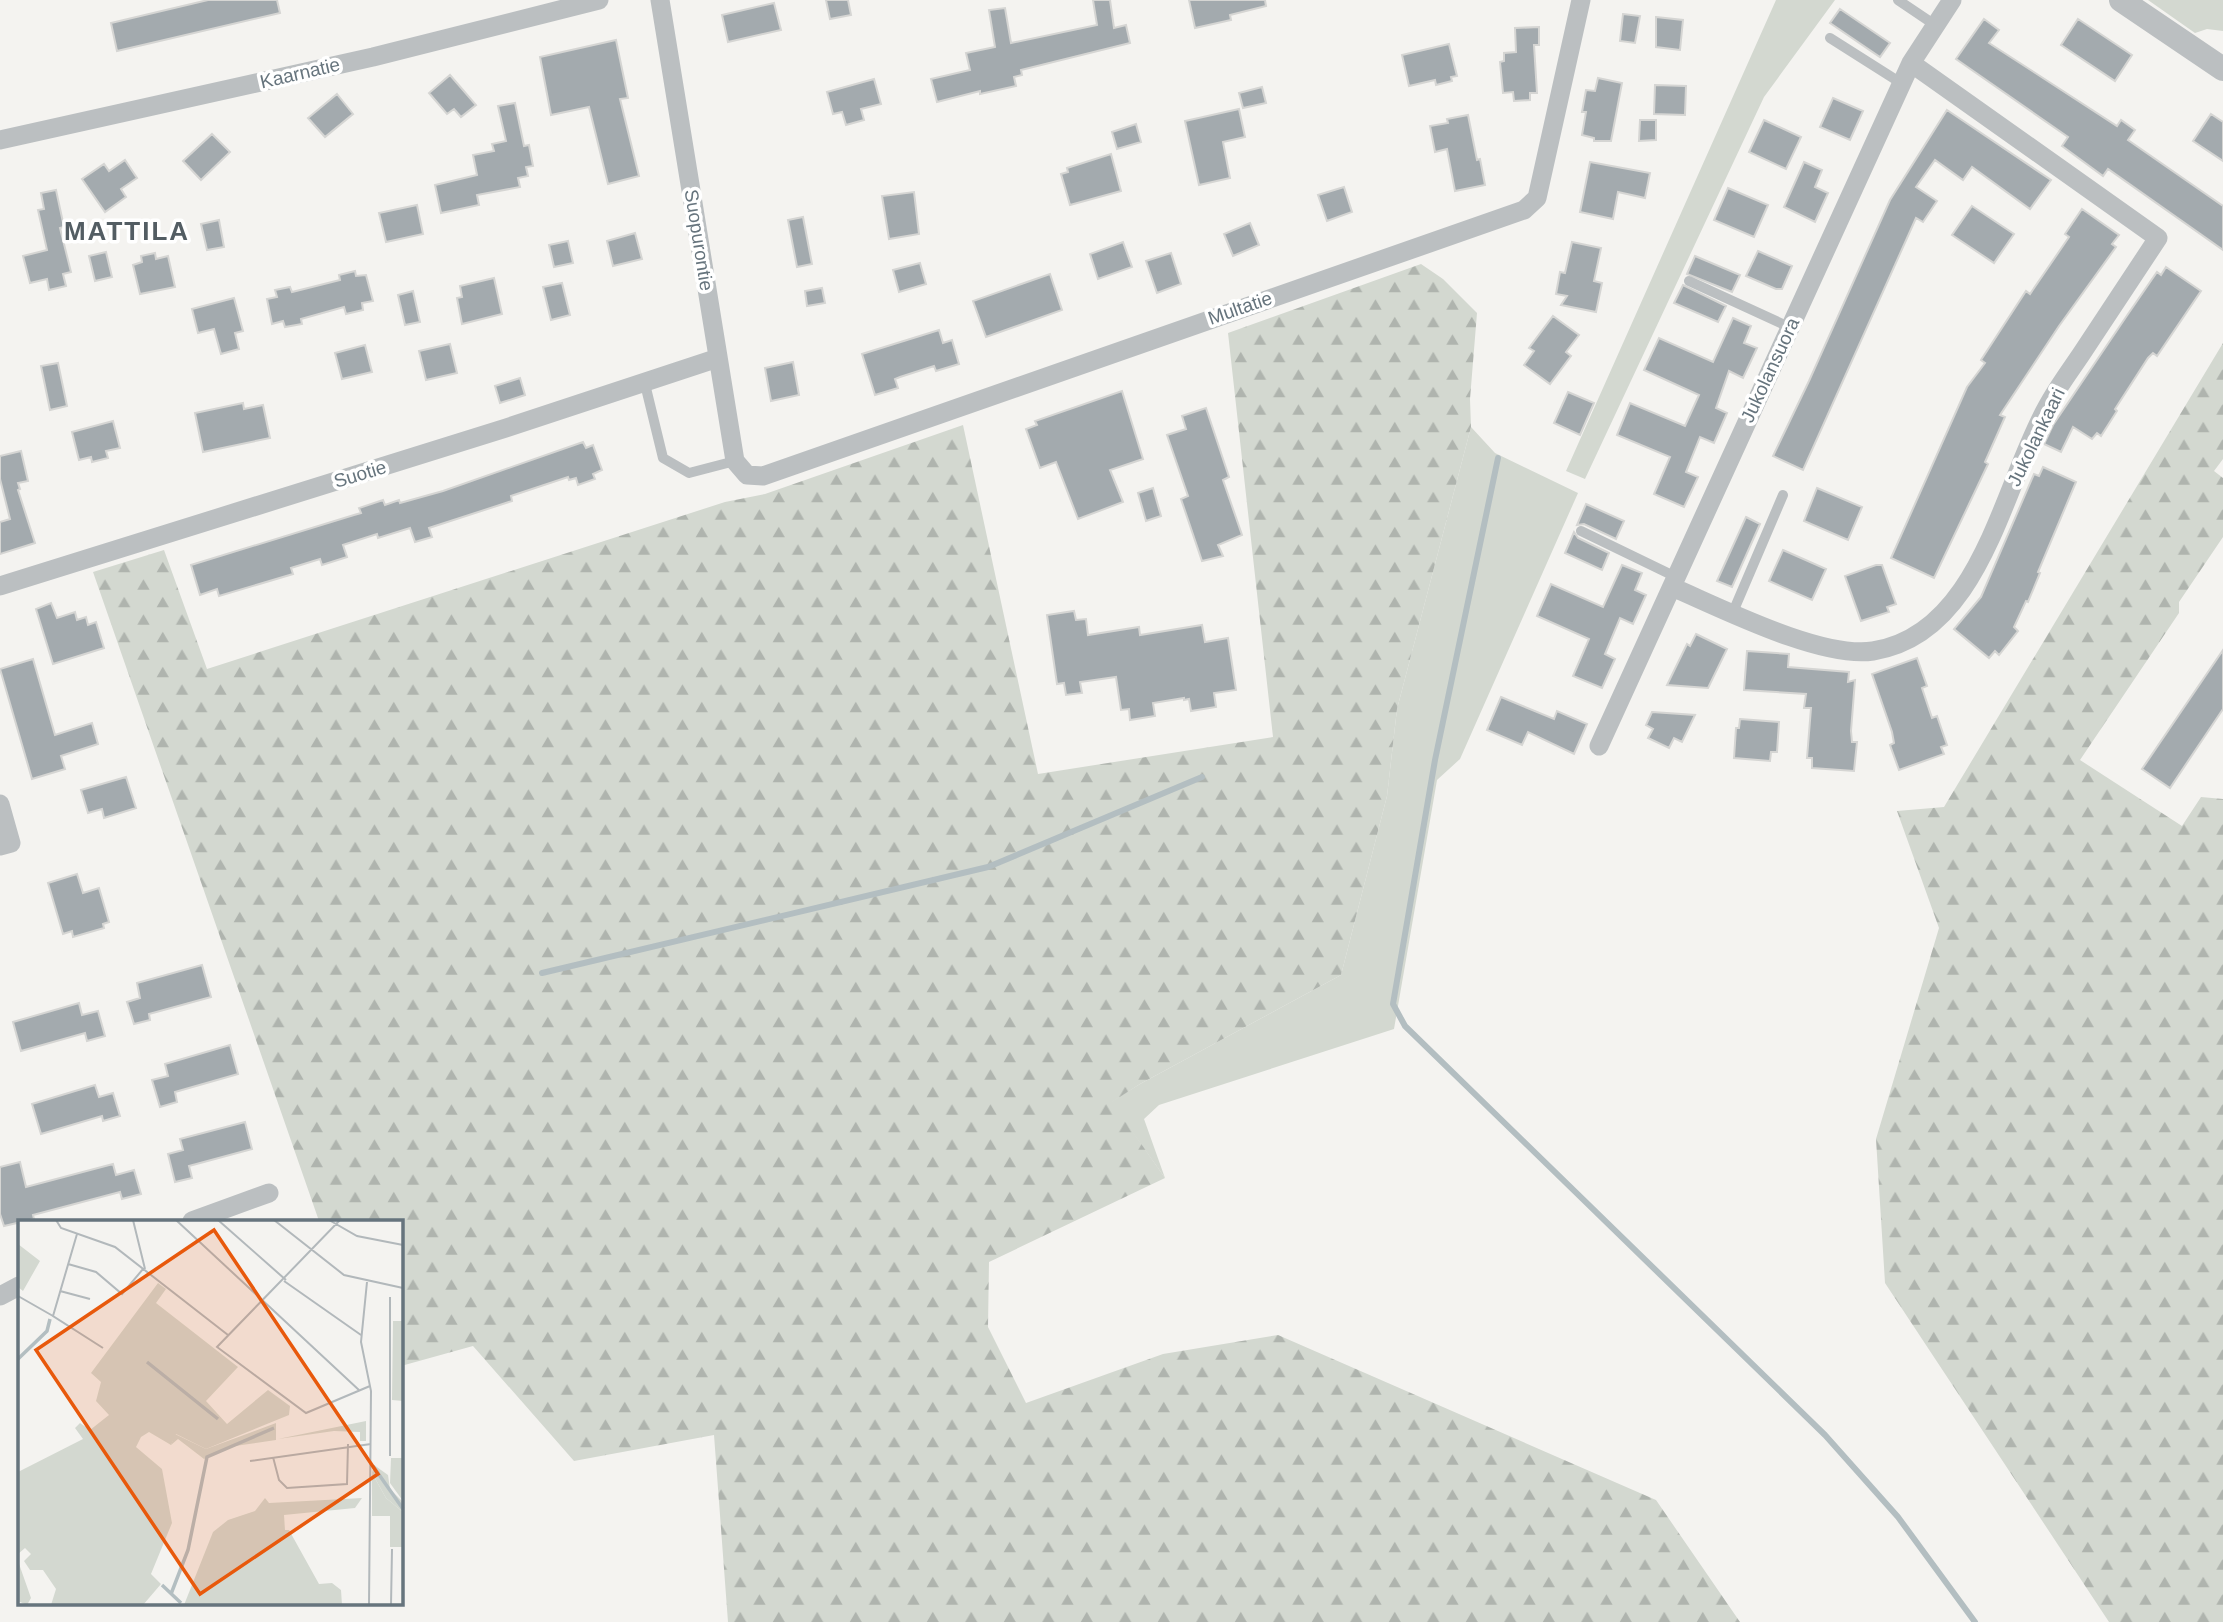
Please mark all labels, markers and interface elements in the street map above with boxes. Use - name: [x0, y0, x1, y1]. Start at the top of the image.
- street label: Kaarnatie: [258, 54, 342, 92]
- street label: Suopurontie: [681, 188, 717, 292]
- district label: MATTILA: [64, 216, 190, 246]
- street label: Multatie: [1205, 287, 1275, 329]
- street label: Jukolansuora: [1737, 314, 1804, 426]
- street label: Jukolankaari: [2003, 384, 2069, 490]
- street label: Suotie: [331, 456, 389, 492]
- inset map: [18, 1220, 402, 1604]

